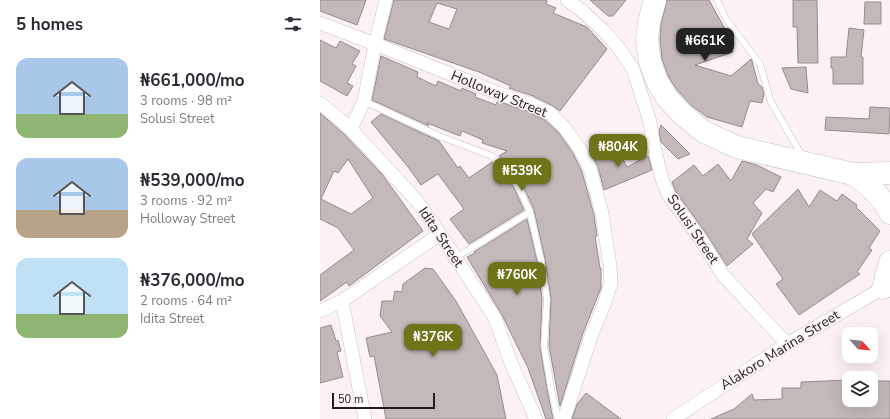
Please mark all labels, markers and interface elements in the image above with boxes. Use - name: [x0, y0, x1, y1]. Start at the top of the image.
- text: 5 homes: [16, 13, 83, 36]
- icon: filters: [282, 13, 304, 35]
- pin: ₦661K: [677, 28, 733, 62]
- text: ₦661K: [685, 32, 725, 50]
- street label: Holloway Street: [448, 66, 550, 122]
- text: ₦661,000/mo: [140, 69, 245, 92]
- icon: home: [48, 74, 96, 122]
- text: 3 rooms · 98 m²: [140, 92, 232, 110]
- text: Solusi Street: [140, 110, 214, 128]
- pin: ₦804K: [590, 134, 646, 168]
- text: ₦804K: [598, 138, 638, 156]
- pin: ₦539K: [494, 158, 550, 192]
- text: ₦539K: [502, 162, 542, 180]
- text: ₦539,000/mo: [140, 169, 245, 192]
- icon: home: [48, 174, 96, 222]
- street label: Solusi Street: [663, 190, 723, 268]
- text: 3 rooms · 92 m²: [140, 192, 232, 210]
- street label: Idita Street: [414, 203, 468, 271]
- text: Holloway Street: [140, 210, 235, 228]
- pin: ₦760K: [489, 262, 545, 296]
- text: ₦760K: [497, 266, 537, 284]
- text: ₦376,000/mo: [140, 269, 245, 292]
- icon: home: [48, 274, 96, 322]
- text: 2 rooms · 64 m²: [140, 292, 232, 310]
- street label: Alakoro Marina Street: [717, 305, 843, 394]
- text: Idita Street: [140, 310, 204, 328]
- pin: ₦376K: [405, 324, 461, 358]
- north arrow: [842, 327, 878, 363]
- map controls: [842, 327, 878, 407]
- text: ₦376K: [413, 328, 453, 346]
- button: layers: [842, 371, 878, 407]
- scale bar: [332, 391, 435, 410]
- text: 50 m: [338, 392, 363, 407]

